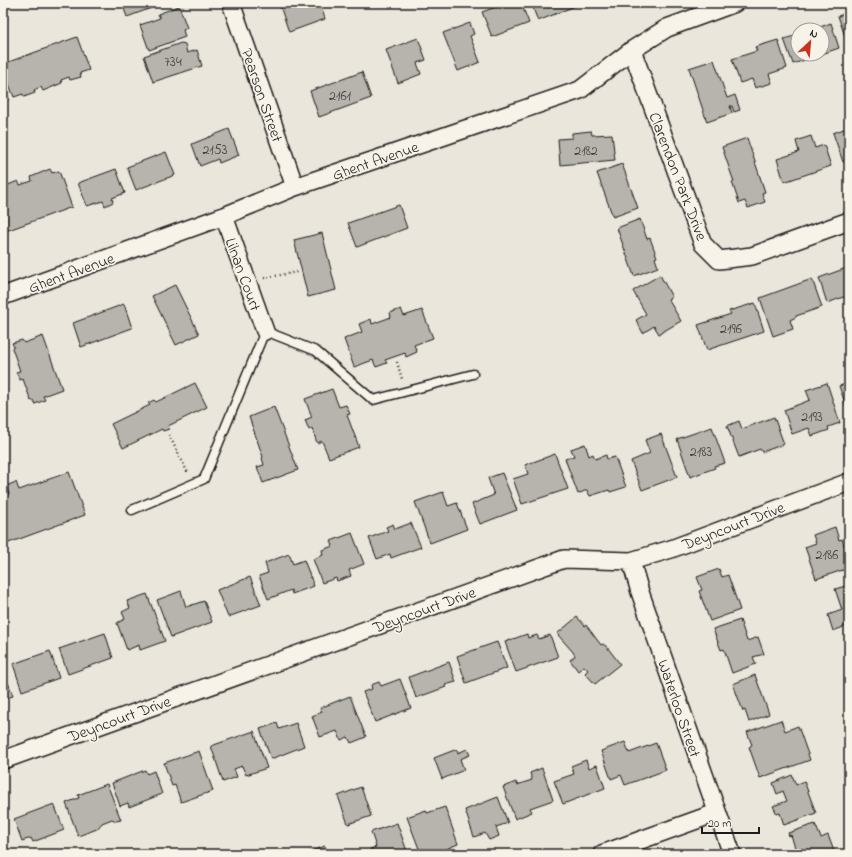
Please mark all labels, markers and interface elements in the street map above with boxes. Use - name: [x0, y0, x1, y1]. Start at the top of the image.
- north arrow: [790, 22, 830, 62]
- text: N: [807, 25, 821, 43]
- street label: Pearson Street: [234, 46, 289, 146]
- house number: 734: [164, 52, 182, 73]
- house number: 2161: [329, 86, 352, 107]
- street label: Clarendon Park Drive: [642, 109, 713, 245]
- street label: Ghent Avenue: [329, 136, 423, 188]
- house number: 2153: [202, 140, 228, 161]
- house number: 2182: [574, 141, 598, 162]
- street label: Lilnan Court: [218, 235, 267, 315]
- street label: Ghent Avenue: [25, 247, 119, 301]
- house number: 2196: [720, 319, 742, 340]
- house number: 2193: [801, 407, 823, 428]
- house number: 2183: [690, 442, 712, 463]
- street label: Deyncourt Drive: [678, 496, 789, 558]
- house number: 2186: [816, 545, 838, 566]
- street label: Deyncourt Drive: [369, 581, 480, 641]
- street label: Waterloo Street: [650, 656, 706, 761]
- street label: Deyncourt Drive: [64, 690, 175, 750]
- scale bar: [702, 809, 759, 835]
- text: 20 m: [708, 815, 731, 833]

